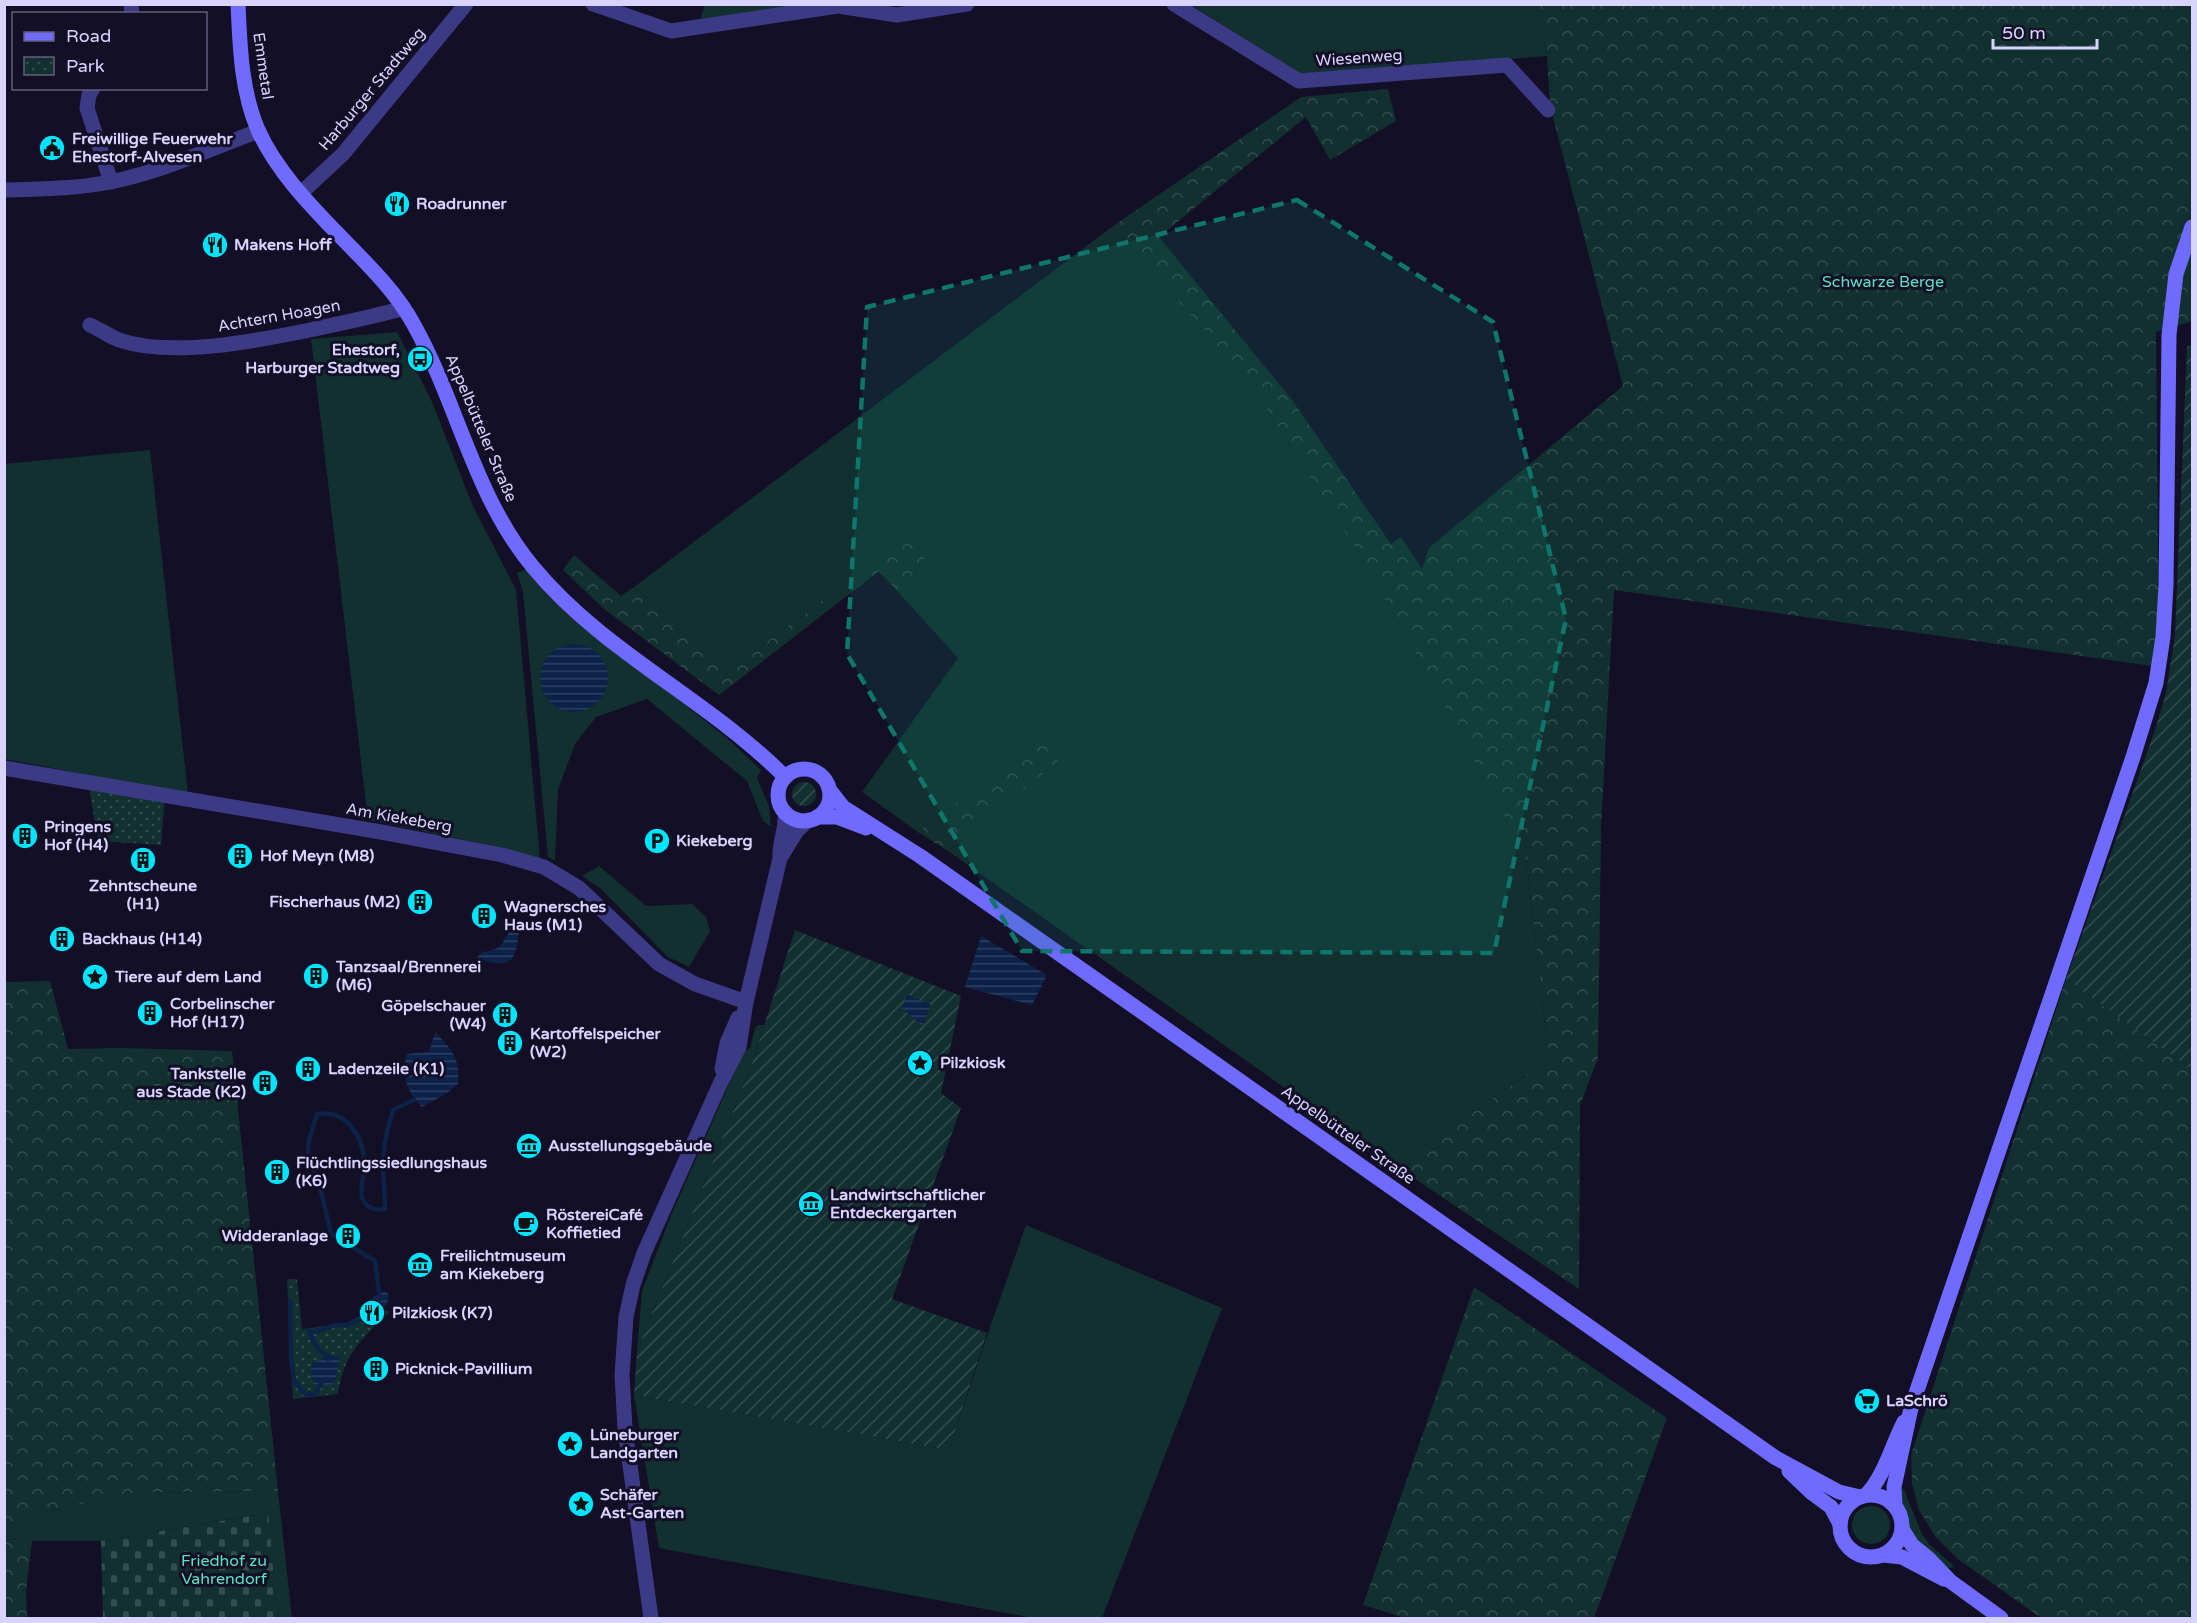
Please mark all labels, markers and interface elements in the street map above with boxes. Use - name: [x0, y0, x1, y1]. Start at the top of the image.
- legend: [12, 12, 207, 90]
- scale bar: [1993, 12, 2096, 50]
- text: 50 m: [2002, 22, 2046, 44]
- street label: Harburger Stadtweg: [315, 23, 429, 155]
- text: Road: [66, 25, 111, 47]
- street label: Emmetal: [248, 31, 278, 101]
- street label: Wiesenweg: [1315, 45, 1403, 71]
- text: Park: [66, 55, 105, 77]
- place label: Freiwillige Feuerwehr Ehestorf-Alvesen: [72, 129, 234, 167]
- public building icon: Freiwillige Feuerwehr Ehestorf-Alvesen: [37, 133, 67, 163]
- restaurant icon: Roadrunner: [382, 189, 412, 219]
- place label: Roadrunner: [416, 194, 508, 214]
- restaurant icon: Makens Hoff: [200, 230, 230, 260]
- place label: Makens Hoff: [234, 235, 332, 255]
- park label: Schwarze Berge: [1822, 272, 1944, 292]
- street label: Achtern Hoagen: [216, 295, 342, 337]
- place label: Ehestorf, Harburger Stadtweg: [245, 340, 400, 378]
- bus stop icon: Ehestorf, Harburger Stadtweg: [405, 344, 435, 374]
- street label: Appelbütteler Straße: [441, 351, 521, 505]
- street label: Am Kiekeberg: [344, 799, 454, 837]
- place label: Pringens Hof (H4): [44, 817, 111, 855]
- building icon: Pringens Hof (H4): [10, 821, 40, 851]
- parking icon: Kiekeberg: [642, 826, 672, 856]
- place label: Kiekeberg: [676, 831, 753, 851]
- building icon: Hof Meyn (M8): [225, 841, 255, 871]
- building icon: Zehntscheune (H1): [128, 845, 158, 875]
- place label: Hof Meyn (M8): [260, 846, 374, 866]
- place label: Zehntscheune (H1): [89, 876, 197, 914]
- building icon: Fischerhaus (M2): [405, 887, 435, 917]
- place label: Fischerhaus (M2): [269, 892, 400, 912]
- place label: Wagnersches Haus (M1): [504, 897, 607, 935]
- building icon: Wagnersches Haus (M1): [469, 901, 499, 931]
- building icon: Backhaus (H14): [47, 924, 77, 954]
- place label: Backhaus (H14): [82, 929, 202, 949]
- place label: Tanzsaal/Brennerei (M6): [335, 957, 481, 995]
- building icon: Tanzsaal/Brennerei (M6): [301, 961, 331, 991]
- place icon: Tiere auf dem Land: [80, 962, 110, 992]
- place label: Tiere auf dem Land: [114, 967, 262, 987]
- place label: Corbelinscher Hof (H17): [170, 994, 276, 1032]
- place label: Göpelschauer (W4): [381, 996, 487, 1034]
- building icon: Corbelinscher Hof (H17): [135, 998, 165, 1028]
- building icon: Göpelschauer (W4): [490, 1000, 520, 1030]
- place label: Kartoffelspeicher (W2): [530, 1024, 662, 1062]
- building icon: Kartoffelspeicher (W2): [495, 1028, 525, 1058]
- place icon: Pilzkiosk: [905, 1048, 935, 1078]
- place label: Pilzkiosk: [940, 1053, 1006, 1073]
- building icon: Ladenzeile (K1): [293, 1054, 323, 1084]
- place label: Ladenzeile (K1): [328, 1059, 444, 1079]
- place label: Tankstelle aus Stade (K2): [137, 1064, 246, 1102]
- building icon: Tankstelle aus Stade (K2): [250, 1068, 280, 1098]
- street label: Appelbütteler Straße: [1277, 1081, 1419, 1189]
- museum icon: Ausstellungsgebäude: [514, 1131, 544, 1161]
- place label: Ausstellungsgebäude: [548, 1136, 712, 1156]
- place label: Flüchtlingssiedlungshaus (K6): [296, 1153, 488, 1191]
- building icon: Flüchtlingssiedlungshaus (K6): [262, 1157, 292, 1187]
- place label: Landwirtschaftlicher Entdeckergarten: [830, 1185, 986, 1223]
- museum icon: Landwirtschaftlicher Entdeckergarten: [796, 1189, 826, 1219]
- place label: RöstereiCafé Koffietied: [546, 1205, 643, 1243]
- cafe icon: RöstereiCafé Koffietied: [511, 1209, 541, 1239]
- building icon: Widderanlage: [333, 1221, 363, 1251]
- place label: Widderanlage: [222, 1226, 328, 1246]
- place label: Freilichtmuseum am Kiekeberg: [440, 1246, 566, 1284]
- museum icon: Freilichtmuseum am Kiekeberg: [405, 1250, 435, 1280]
- restaurant icon: Pilzkiosk (K7): [357, 1298, 387, 1328]
- place label: Pilzkiosk (K7): [392, 1303, 493, 1323]
- building icon: Picknick-Pavillium: [361, 1354, 391, 1384]
- place label: Picknick-Pavillium: [395, 1359, 532, 1379]
- supermarket icon: LaSchrö: [1852, 1386, 1882, 1416]
- place label: LaSchrö: [1886, 1391, 1948, 1411]
- place label: Lüneburger Landgarten: [590, 1425, 680, 1463]
- place icon: Lüneburger Landgarten: [555, 1429, 585, 1459]
- place label: Schäfer Ast-Garten: [600, 1485, 684, 1523]
- place icon: Schäfer Ast-Garten: [566, 1489, 596, 1519]
- park label: Friedhof zu Vahrendorf: [181, 1551, 268, 1589]

